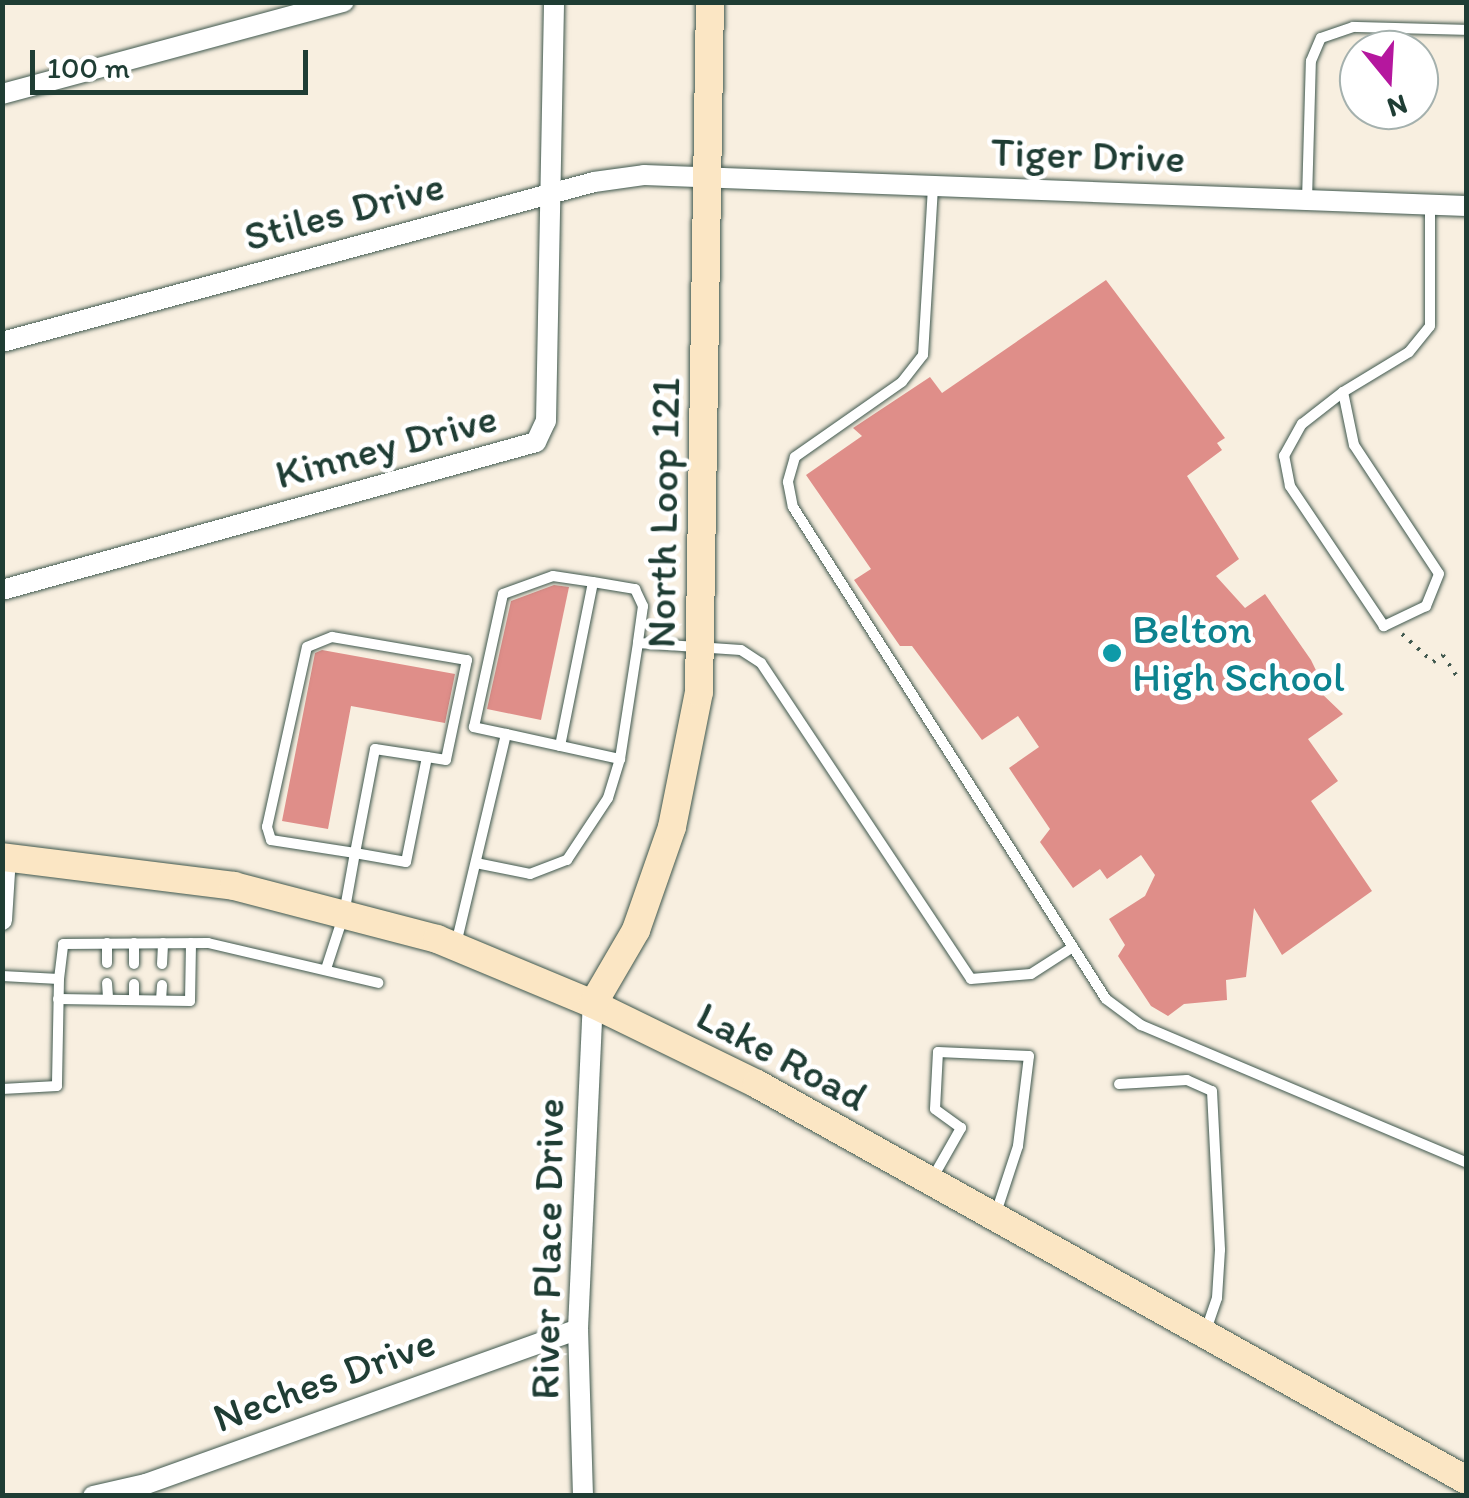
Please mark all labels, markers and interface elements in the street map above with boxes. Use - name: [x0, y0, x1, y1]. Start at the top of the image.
- scale bar: [35, 30, 312, 92]
- north arrow: [1339, 30, 1439, 130]
- text: 100 m: [47, 49, 130, 86]
- text: N: [1383, 88, 1412, 126]
- street label: Tiger Drive: [989, 126, 1187, 184]
- street label: Stiles Drive: [238, 160, 450, 262]
- street label: North Loop 121: [635, 377, 691, 649]
- street label: Kinney Drive: [270, 392, 502, 500]
- place label: Belton High School: [1132, 604, 1344, 702]
- marker: Belton High School: [1101, 642, 1123, 664]
- street label: Lake Road: [689, 990, 875, 1122]
- street label: River Place Drive: [519, 1098, 575, 1400]
- street label: Neches Drive: [206, 1317, 442, 1443]

